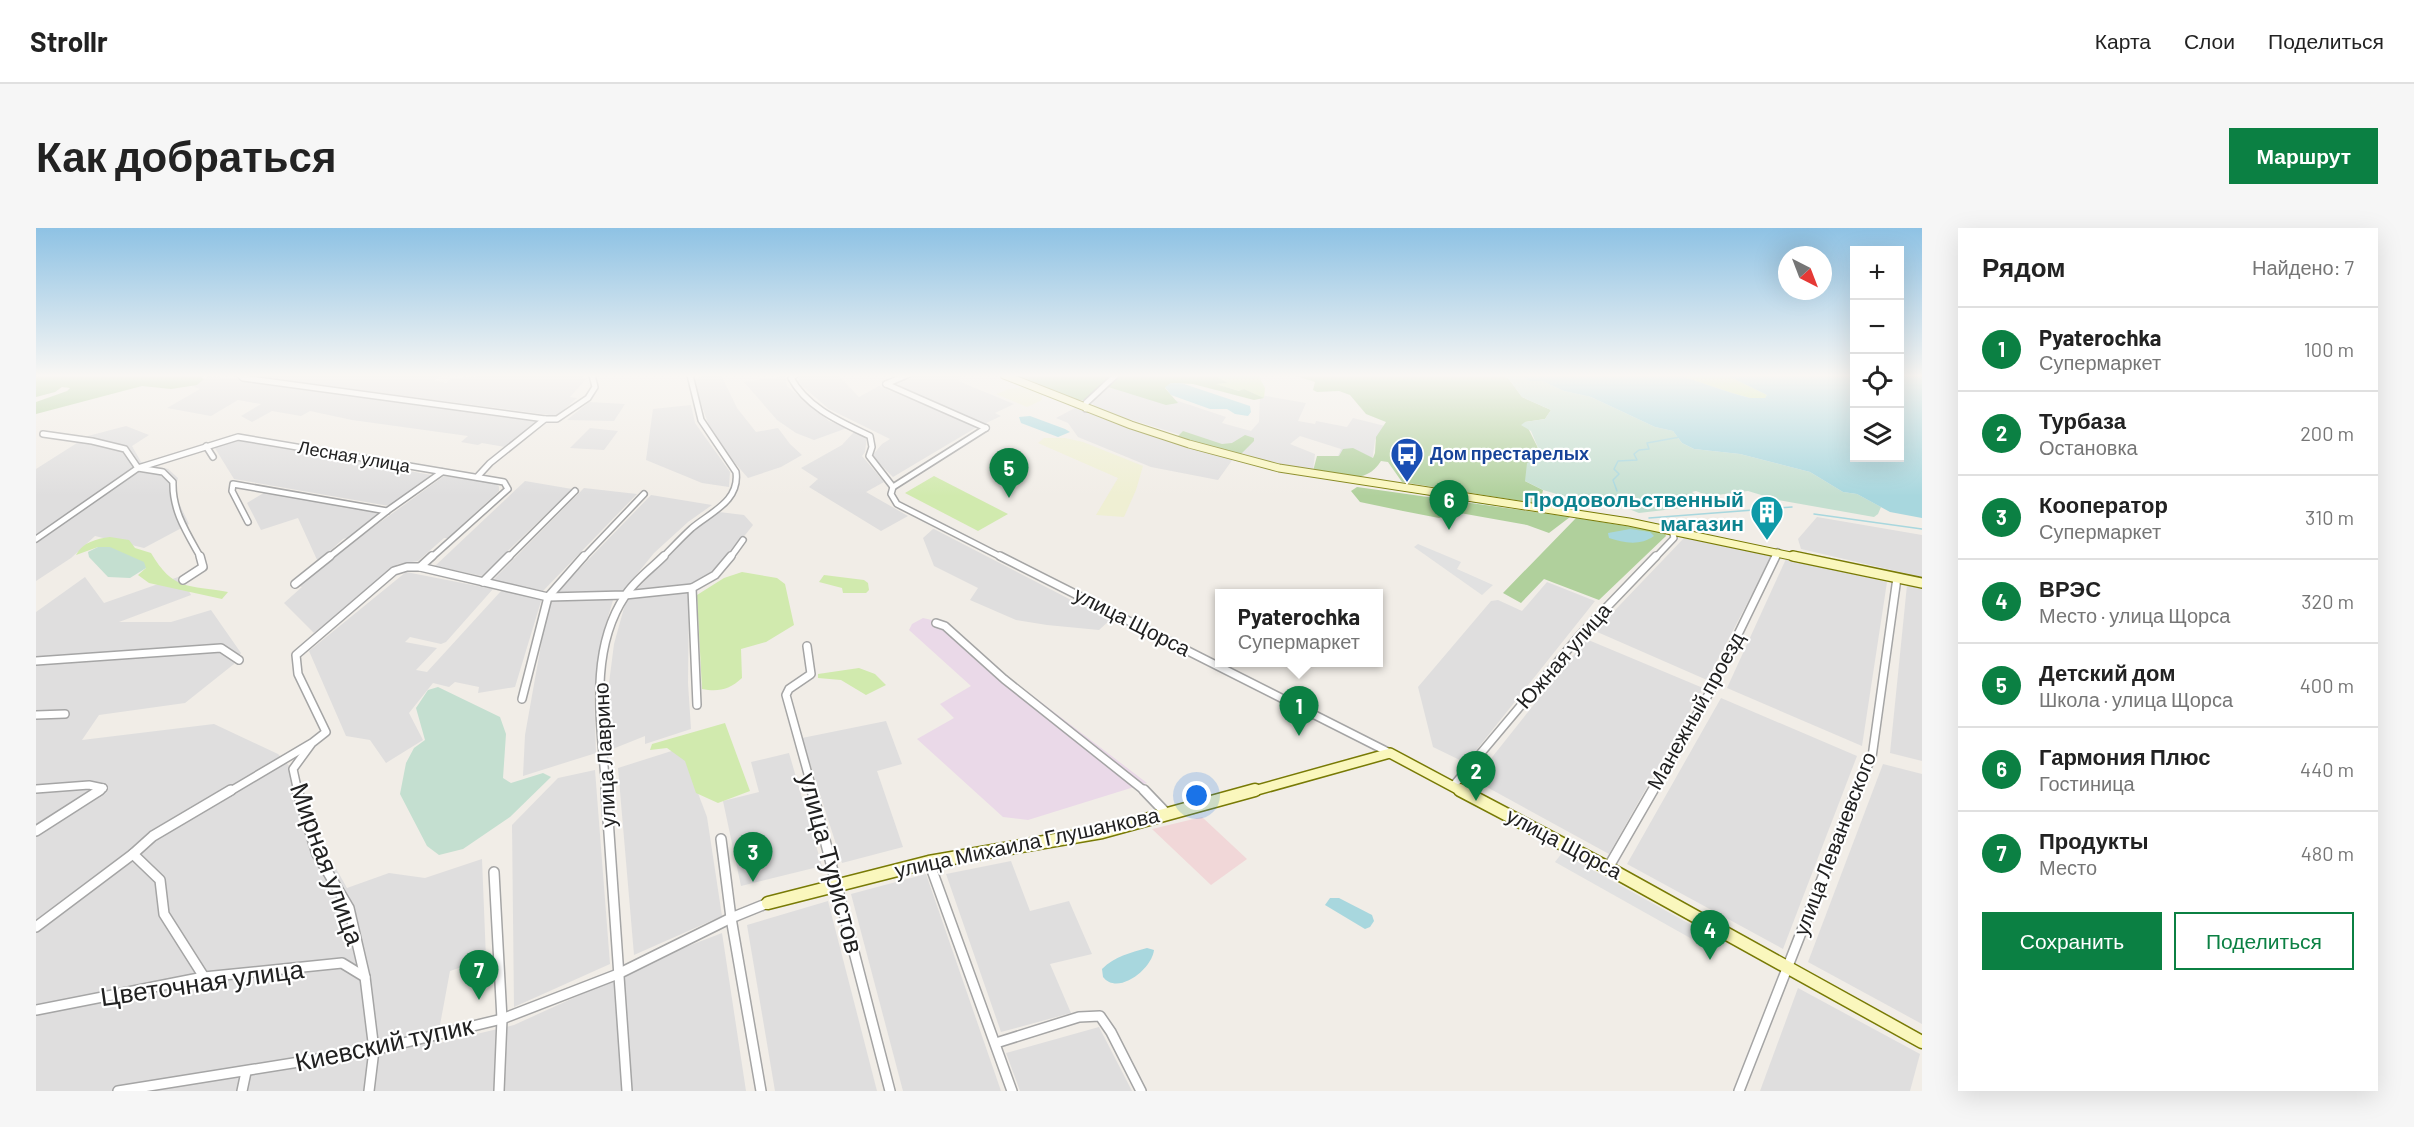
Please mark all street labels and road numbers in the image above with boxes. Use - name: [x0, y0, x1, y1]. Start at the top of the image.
- street label: Лесная улица: [296, 435, 413, 477]
- street label: улица Щорса: [1070, 581, 1195, 661]
- street label: Южная улица: [1510, 597, 1616, 713]
- street label: Манежный проезд: [1641, 627, 1748, 794]
- street label: улица Лаврино: [587, 682, 620, 828]
- street label: улица Леваневского: [1787, 748, 1880, 939]
- street label: улица Туристов: [793, 769, 871, 956]
- street label: Мирная улица: [285, 778, 372, 949]
- street label: улица Михаила Глушанкова: [892, 801, 1162, 882]
- street label: улица Щорса: [1503, 802, 1627, 884]
- street label: Цветочная улица: [98, 952, 306, 1011]
- street label: Киевский тупик: [292, 1008, 476, 1077]

